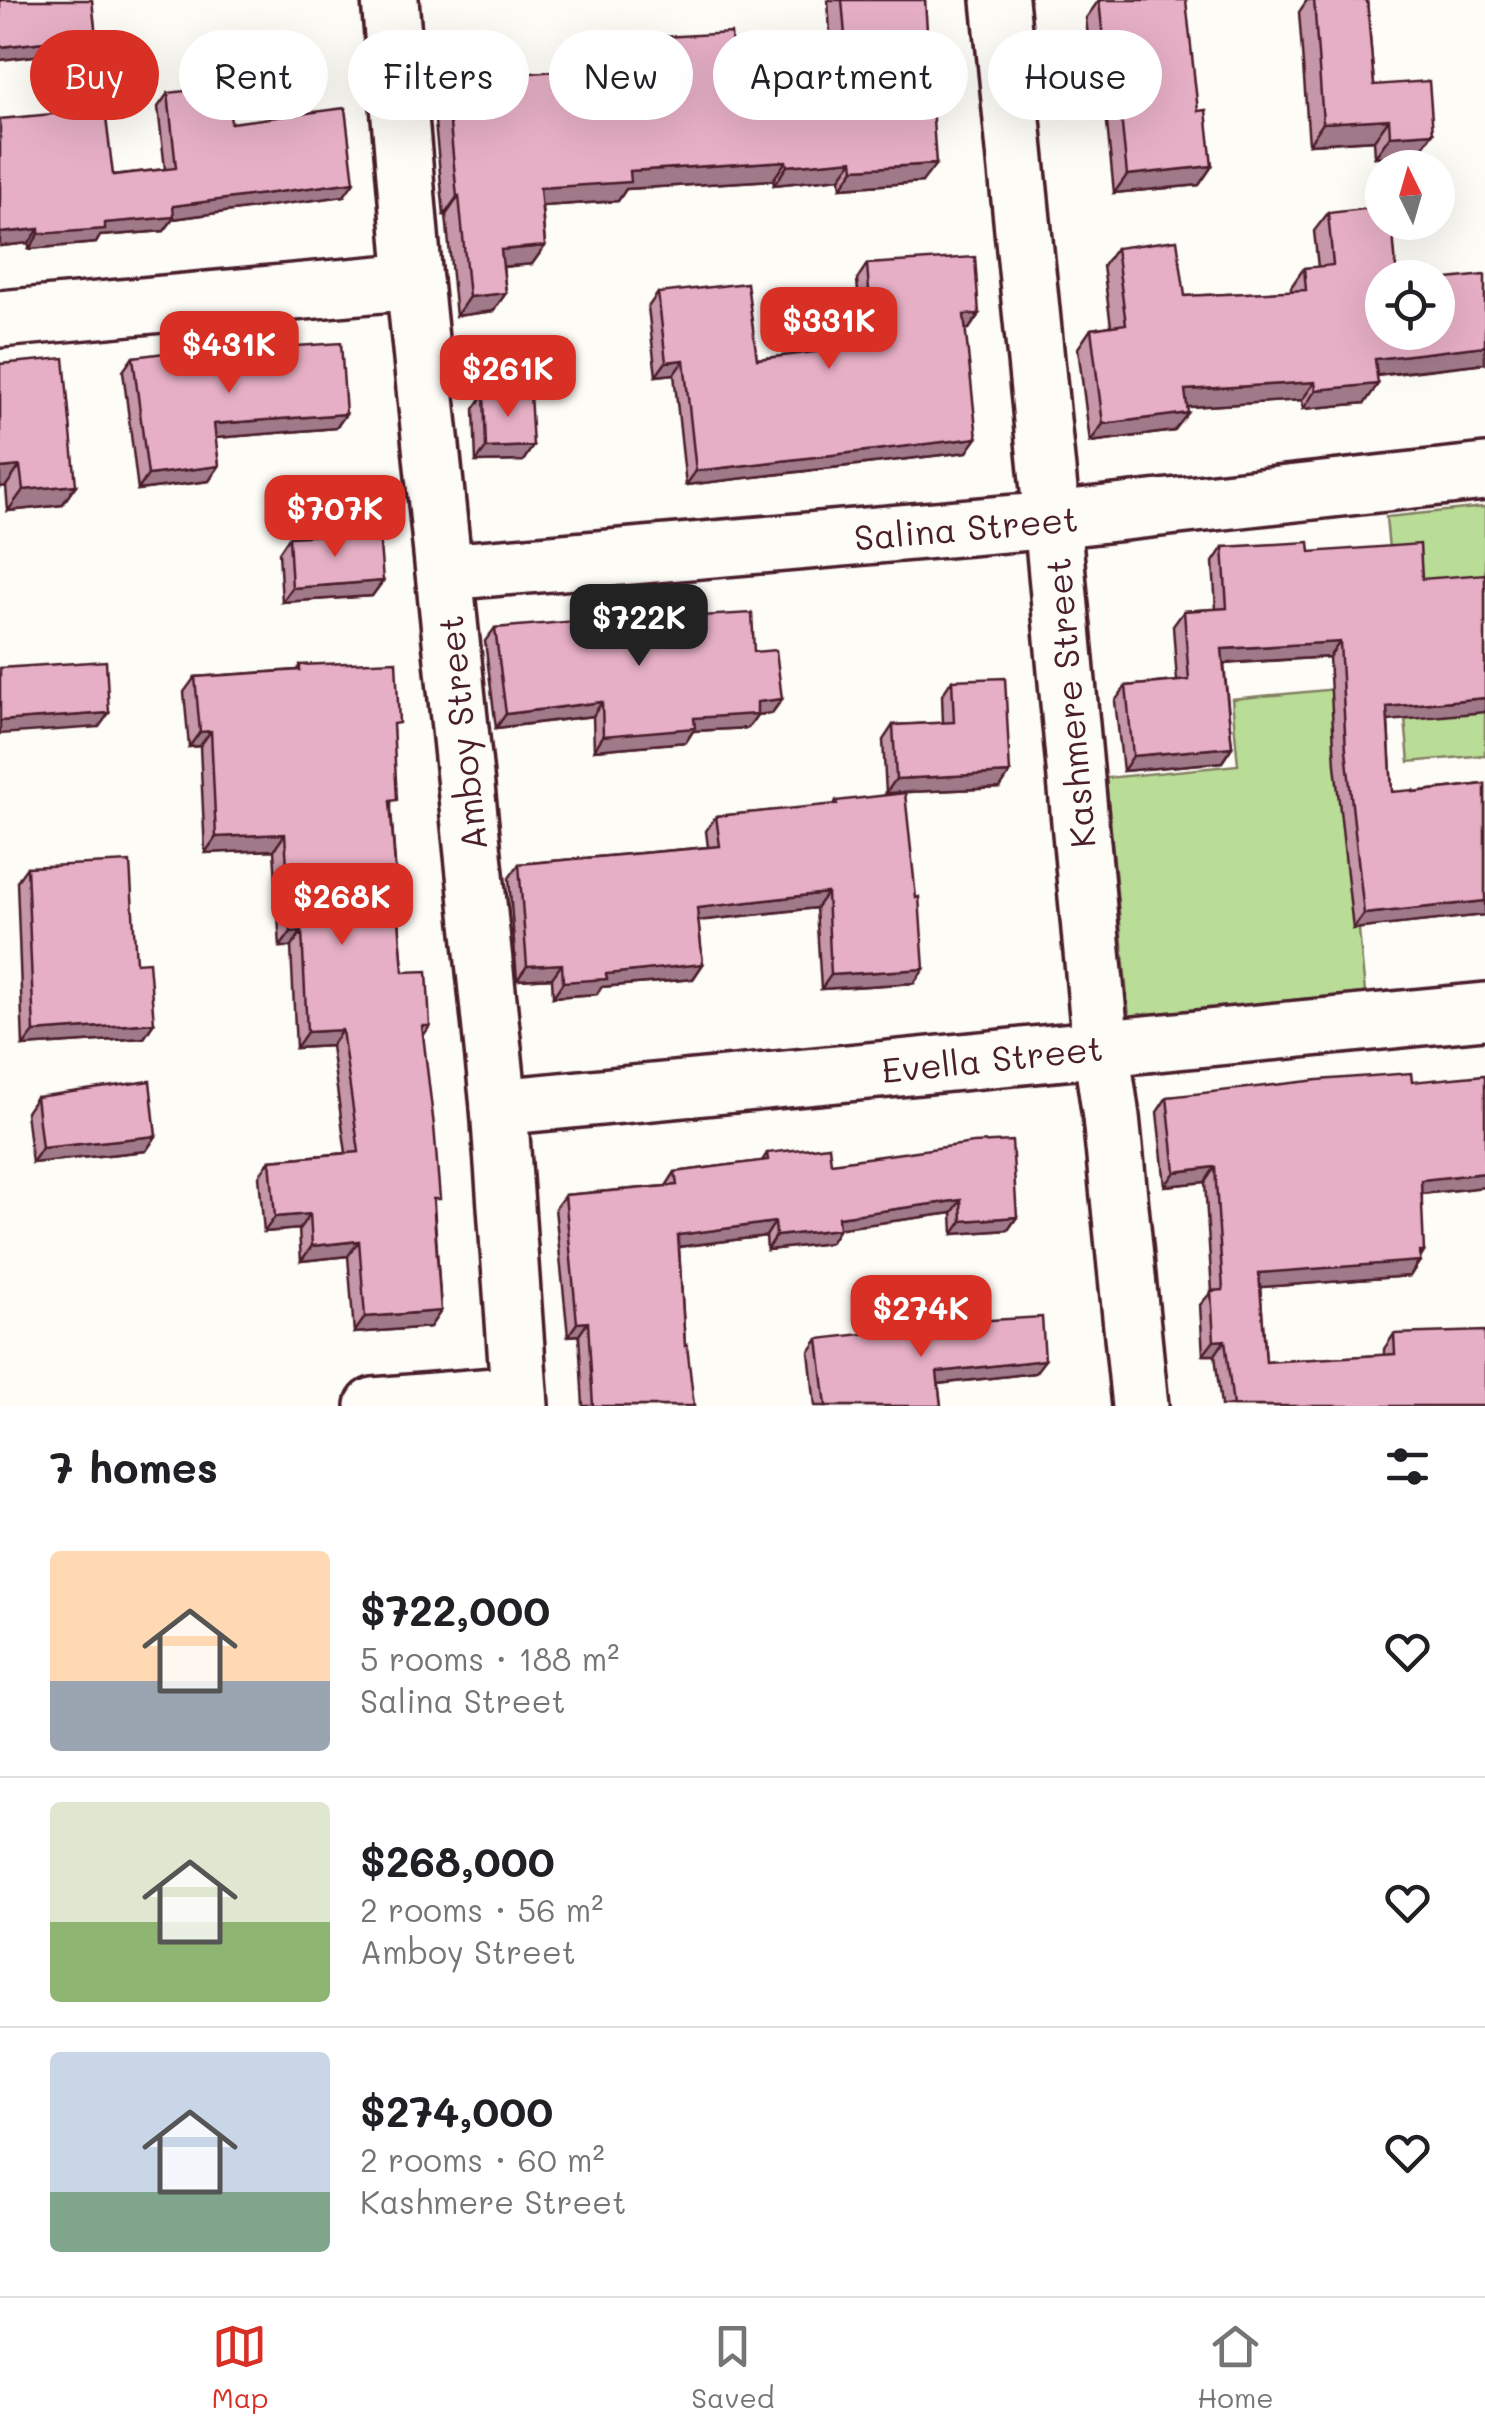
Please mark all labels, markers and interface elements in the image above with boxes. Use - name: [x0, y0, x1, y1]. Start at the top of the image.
- chip: Buy: [30, 30, 159, 120]
- chip: Rent: [179, 30, 328, 120]
- chip: Filters: [348, 30, 529, 120]
- chip: New: [549, 30, 693, 120]
- chip: Apartment: [713, 30, 968, 120]
- chip: House: [988, 30, 1162, 120]
- north arrow: [1365, 150, 1455, 240]
- map controls: [1365, 150, 1455, 350]
- button: locate: [1365, 260, 1455, 350]
- pin: $331K: [759, 287, 899, 372]
- text: $331K: [782, 298, 876, 340]
- pin: $431K: [159, 311, 299, 396]
- text: $431K: [182, 322, 276, 364]
- pin: $261K: [438, 335, 578, 420]
- text: $261K: [462, 346, 554, 388]
- pin: $707K: [265, 475, 405, 560]
- text: $707K: [286, 486, 384, 528]
- street label: Salina Street: [852, 494, 1080, 560]
- street label: Kashmere Street: [1033, 556, 1105, 850]
- pin: $722K: [569, 584, 709, 669]
- text: $722K: [592, 595, 686, 637]
- street label: Amboy Street: [426, 613, 496, 853]
- pin: $268K: [272, 863, 412, 948]
- text: $268K: [293, 874, 391, 916]
- street label: Evella Street: [879, 1024, 1105, 1092]
- pin: $274K: [851, 1275, 991, 1360]
- text: $274K: [873, 1286, 969, 1328]
- text: 7 homes: [50, 1439, 218, 1494]
- icon: filters: [1380, 1439, 1435, 1494]
- text: $722,000: [360, 1582, 550, 1637]
- icon: home: [130, 1591, 250, 1711]
- icon: heart: [1380, 1624, 1435, 1679]
- text: 5 rooms · 188 m²: [360, 1637, 619, 1679]
- text: Salina Street: [360, 1679, 566, 1721]
- text: $268,000: [360, 1833, 555, 1888]
- icon: home: [130, 1842, 250, 1962]
- icon: heart: [1380, 1875, 1435, 1930]
- text: 2 rooms · 56 m²: [360, 1888, 603, 1930]
- text: Amboy Street: [360, 1930, 576, 1972]
- text: $274,000: [360, 2083, 553, 2138]
- icon: home: [130, 2092, 250, 2212]
- icon: heart: [1380, 2125, 1435, 2180]
- text: 2 rooms · 60 m²: [360, 2138, 604, 2180]
- text: Kashmere Street: [360, 2180, 626, 2222]
- tab: Map: [211, 2319, 268, 2415]
- tab: Saved: [691, 2319, 774, 2415]
- tab: Home: [1197, 2319, 1274, 2415]

